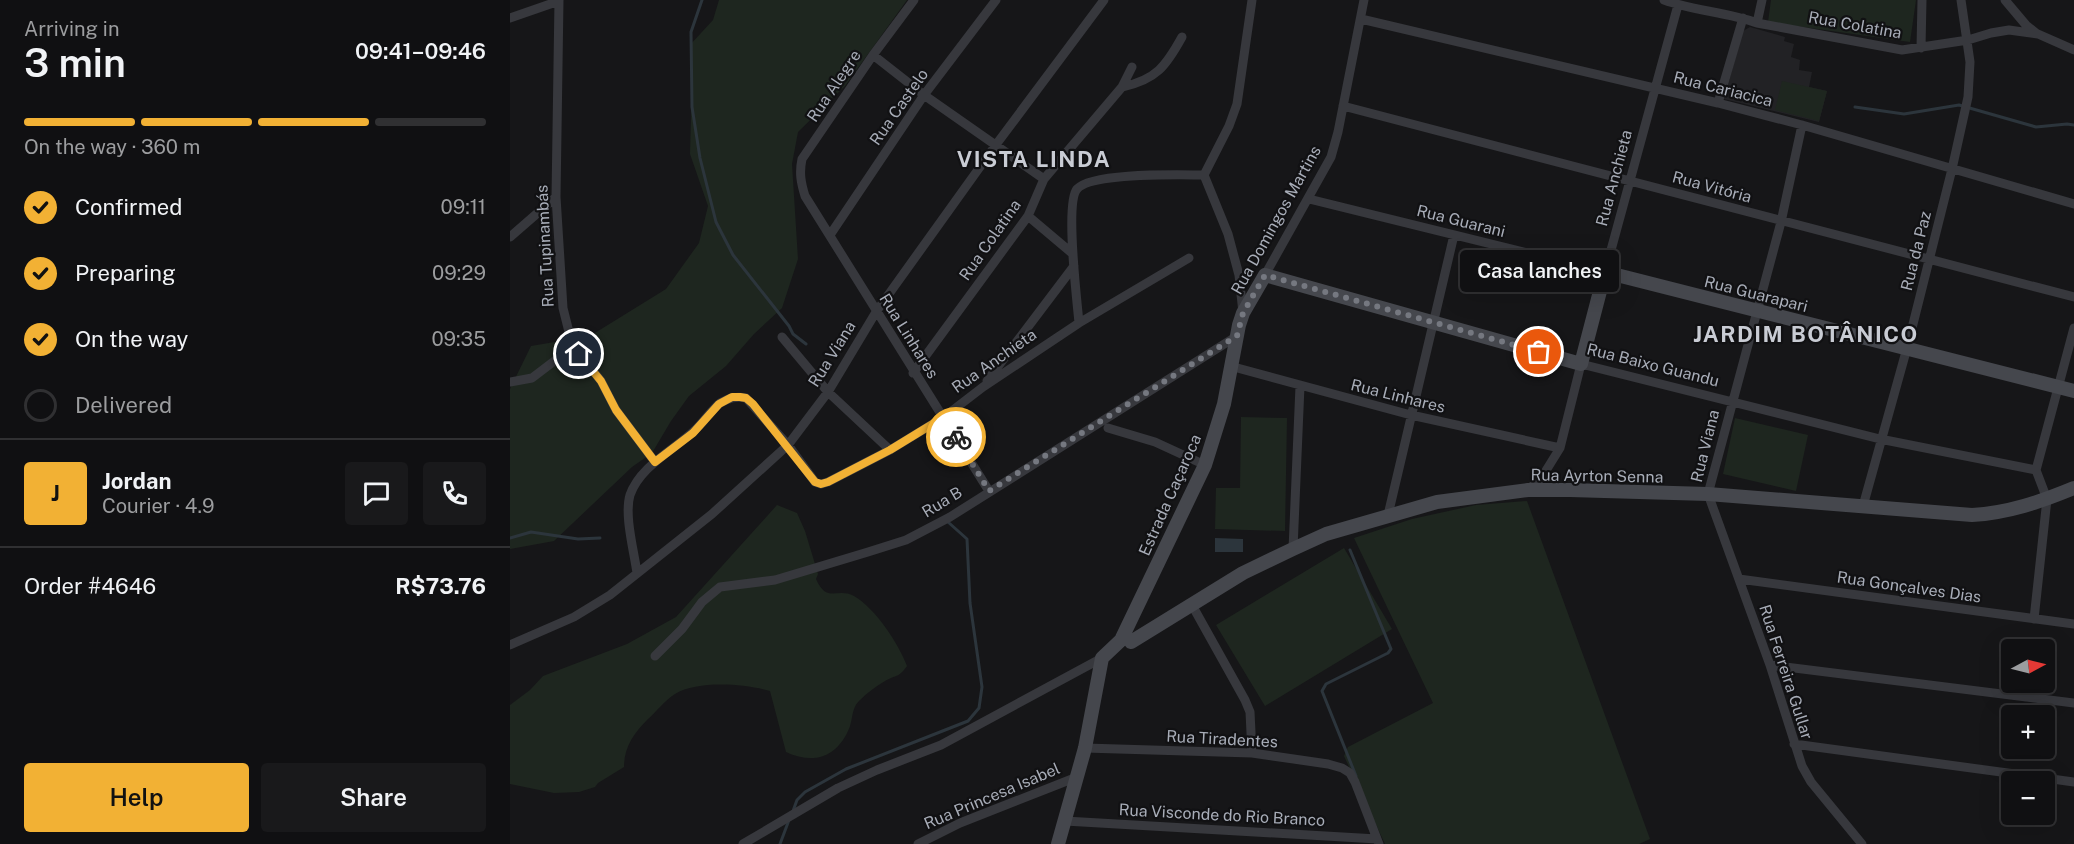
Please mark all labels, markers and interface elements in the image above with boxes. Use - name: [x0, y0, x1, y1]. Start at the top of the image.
- street label: Rua Colatina: [1807, 7, 1903, 43]
- text: Arriving in: [24, 17, 119, 41]
- text: 09:41–09:46: [355, 38, 486, 64]
- text: 3 min: [24, 40, 126, 86]
- street label: Rua Alegre: [803, 46, 865, 126]
- street label: Rua Castelo: [866, 65, 932, 149]
- street label: Rua Cariacica: [1671, 68, 1775, 110]
- street label: Rua Anchieta: [1592, 128, 1636, 228]
- text: On the way · 360 m: [24, 135, 200, 159]
- street label: Rua Domingos Martins: [1227, 142, 1325, 298]
- district label: VISTA LINDA: [957, 146, 1111, 172]
- street label: Rua Vitória: [1670, 167, 1754, 207]
- street label: Rua Tupinambás: [532, 184, 558, 308]
- icon: check: [24, 191, 57, 224]
- text: Confirmed: [75, 194, 182, 220]
- text: 09:11: [441, 195, 486, 219]
- street label: Rua Colatina: [955, 196, 1025, 284]
- street label: Rua Guarani: [1415, 201, 1507, 241]
- street label: Rua da Paz: [1897, 209, 1935, 293]
- callout: Casa lanches: [1460, 250, 1618, 292]
- icon: check: [24, 257, 57, 290]
- text: Casa lanches: [1477, 259, 1602, 283]
- text: Preparing: [75, 260, 176, 286]
- text: 09:29: [432, 261, 486, 285]
- street label: Rua Guarapari: [1702, 272, 1810, 316]
- street label: Rua Linhares: [875, 290, 943, 382]
- street label: Rua Viana: [804, 318, 860, 390]
- district label: JARDIM BOTÂNICO: [1693, 321, 1919, 347]
- icon: check: [24, 323, 57, 356]
- street label: Rua Anchieta: [948, 325, 1040, 397]
- text: On the way: [75, 326, 188, 352]
- pin: [1513, 326, 1564, 377]
- text: 09:35: [431, 327, 486, 351]
- pin: [553, 328, 604, 379]
- icon: bag: [1522, 335, 1555, 368]
- icon: home: [562, 337, 595, 370]
- street label: Rua Baixo Guandu: [1585, 339, 1721, 391]
- street label: Rua Linhares: [1349, 375, 1447, 417]
- text: Delivered: [75, 392, 172, 418]
- courier: [926, 407, 986, 467]
- street label: Rua Viana: [1687, 408, 1723, 484]
- icon: bike: [940, 421, 973, 454]
- street label: Estrada Caçaroca: [1135, 431, 1205, 559]
- button: chat: [345, 462, 408, 525]
- button: phone: [423, 462, 486, 525]
- street label: Rua Ayrton Senna: [1530, 465, 1664, 487]
- text: Jordan: [102, 468, 171, 494]
- text: J: [51, 480, 60, 506]
- street label: Rua B: [918, 483, 966, 521]
- text: Courier · 4.9: [102, 494, 214, 518]
- street label: Rua Gonçalves Dias: [1836, 567, 1982, 607]
- text: Order #4646: [24, 573, 156, 599]
- text: R$73.76: [395, 573, 486, 599]
- street label: Rua Ferreira Gullar: [1755, 602, 1817, 742]
- north arrow: [2001, 639, 2055, 693]
- map controls: [2001, 639, 2055, 825]
- button: +: [2001, 705, 2055, 759]
- street label: Rua Tiradentes: [1166, 727, 1278, 751]
- street label: Rua Princesa Isabel: [921, 759, 1063, 833]
- button: Help: [24, 763, 249, 832]
- button: Share: [261, 763, 486, 832]
- button: −: [2001, 771, 2055, 825]
- street label: Rua Visconde do Rio Branco: [1118, 800, 1326, 830]

